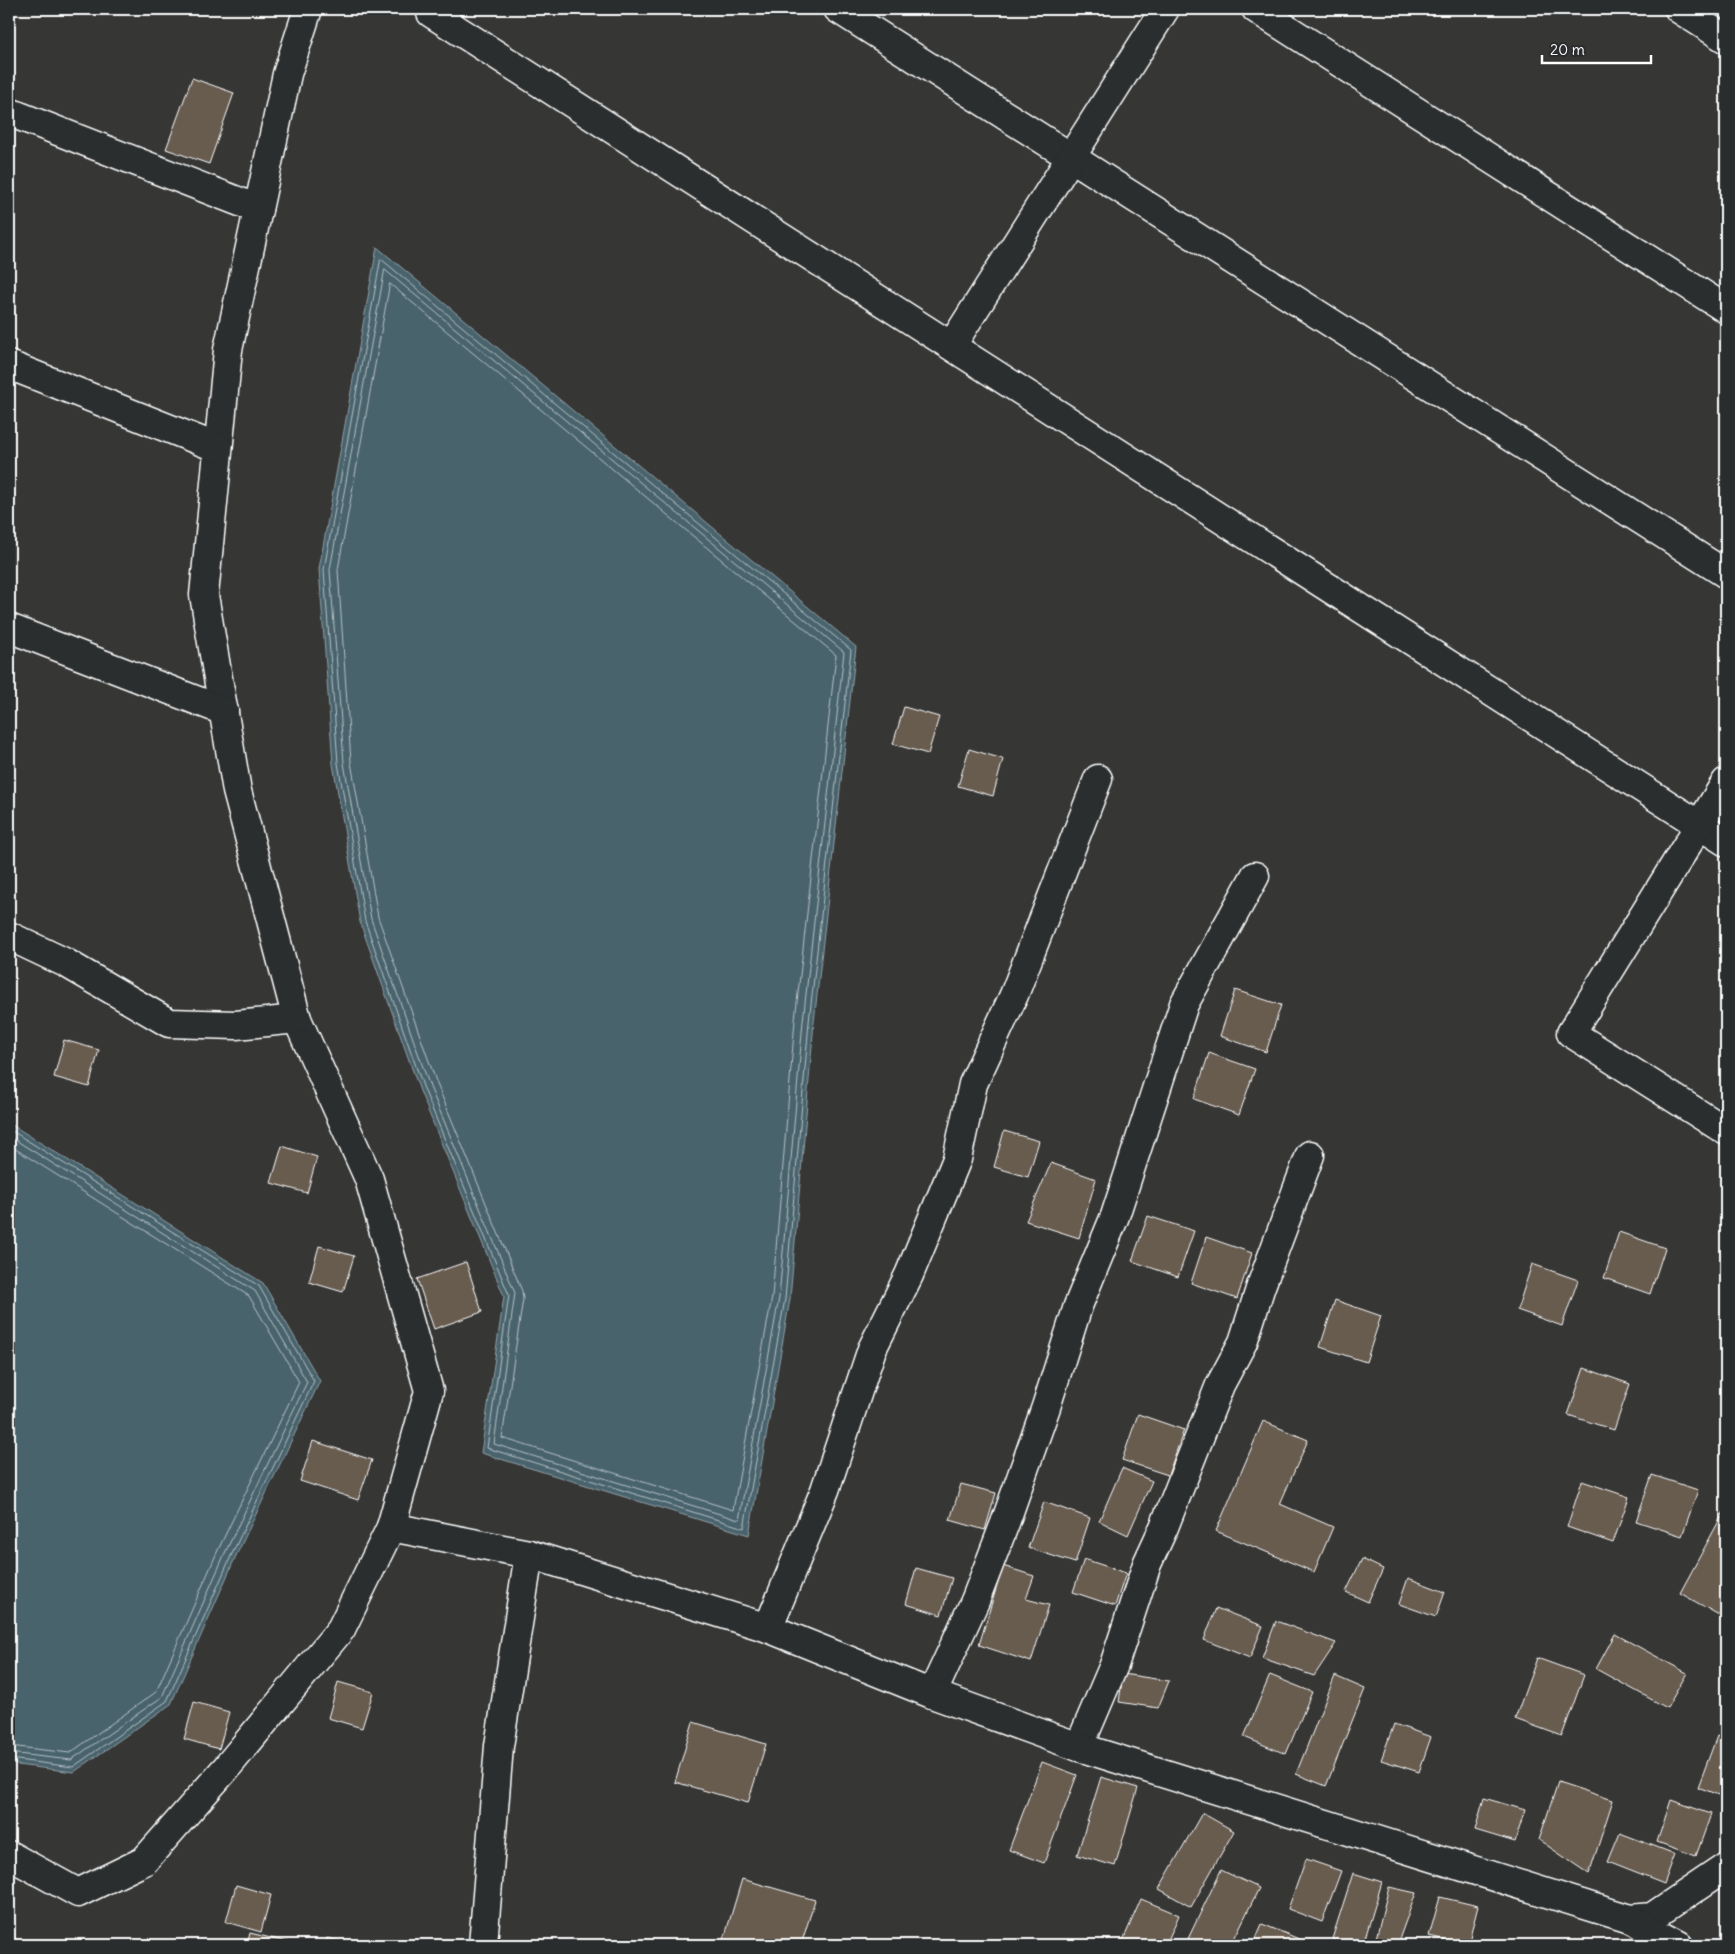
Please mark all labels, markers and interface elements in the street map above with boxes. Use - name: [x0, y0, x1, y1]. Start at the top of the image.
- scale bar: [1542, 32, 1651, 64]
- text: 20 m: [1550, 40, 1585, 59]

